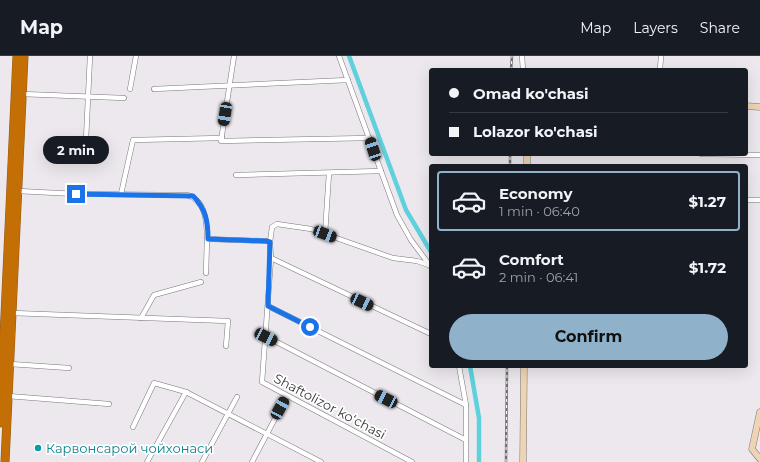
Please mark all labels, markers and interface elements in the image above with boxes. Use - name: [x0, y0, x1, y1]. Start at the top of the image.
- text: Map: [20, 16, 63, 39]
- text: Map: [580, 19, 611, 37]
- text: Layers: [633, 19, 678, 37]
- text: Share: [700, 19, 740, 37]
- text: Omad ko'chasi: [473, 84, 589, 103]
- car: [217, 101, 233, 127]
- text: Lolazor ko'chasi: [473, 122, 597, 141]
- callout: 2 min: [43, 136, 109, 164]
- car: [364, 136, 382, 162]
- text: 2 min: [57, 142, 95, 158]
- icon: car: [451, 183, 487, 219]
- text: Economy: [499, 184, 572, 203]
- route end: [67, 185, 85, 203]
- text: $1.27: [688, 192, 726, 211]
- text: 1 min · 06:40: [499, 203, 580, 219]
- car: [312, 224, 338, 244]
- icon: car: [451, 249, 487, 285]
- text: Comfort: [499, 250, 564, 269]
- text: $1.72: [689, 258, 726, 277]
- text: 2 min · 06:41: [499, 269, 578, 285]
- car: [349, 291, 375, 313]
- button: Confirm: [449, 314, 728, 360]
- route start: [301, 318, 319, 336]
- car: [253, 326, 279, 348]
- street label: Shaftolizor koʻchasi: [271, 370, 389, 442]
- car: [373, 388, 399, 410]
- car: [269, 395, 291, 421]
- place label: Карвонсарой чойхонаси: [46, 440, 213, 456]
- marker: Карвонсарой чойхонаси: [33, 443, 43, 453]

